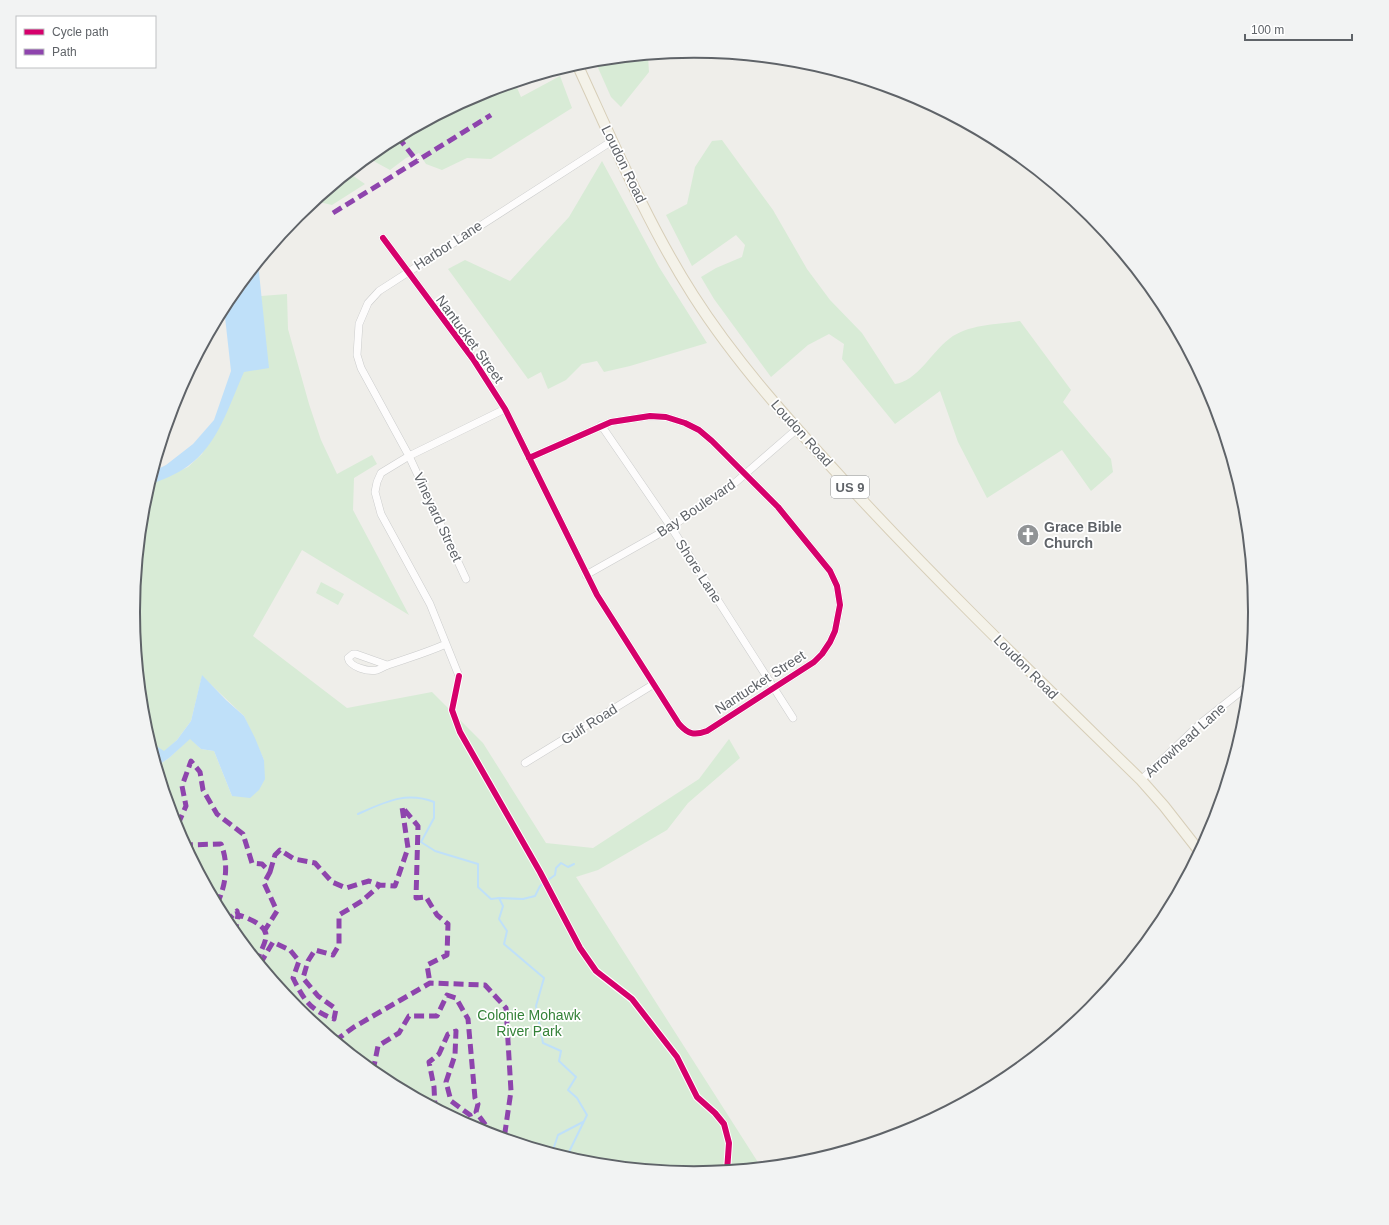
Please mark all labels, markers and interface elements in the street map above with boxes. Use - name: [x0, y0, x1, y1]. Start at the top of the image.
- legend: [16, 16, 156, 68]
- scale bar: [1245, 16, 1352, 42]
- text: 100 m: [1251, 23, 1284, 37]
- text: Cycle path: [52, 25, 109, 39]
- text: Path: [52, 45, 77, 59]
- street label: Loudon Road: [598, 123, 650, 205]
- street label: Harbor Lane: [411, 217, 485, 273]
- street label: Nantucket Street: [433, 292, 507, 386]
- street label: Loudon Road: [768, 396, 836, 470]
- street label: Vineyard Street: [410, 470, 466, 564]
- street label: Bay Boulevard: [654, 476, 738, 540]
- road number: US 9: [831, 476, 869, 498]
- place label: Grace Bible Church: [1044, 519, 1122, 551]
- church icon: Grace Bible Church: [1015, 522, 1041, 548]
- street label: Shore Lane: [673, 536, 726, 606]
- street label: Loudon Road: [991, 632, 1061, 702]
- street label: Nantucket Street: [712, 647, 808, 717]
- street label: Arrowhead Lane: [1141, 700, 1229, 780]
- street label: Gulf Road: [558, 701, 620, 747]
- park label: Colonie Mohawk River Park: [477, 1007, 582, 1039]

